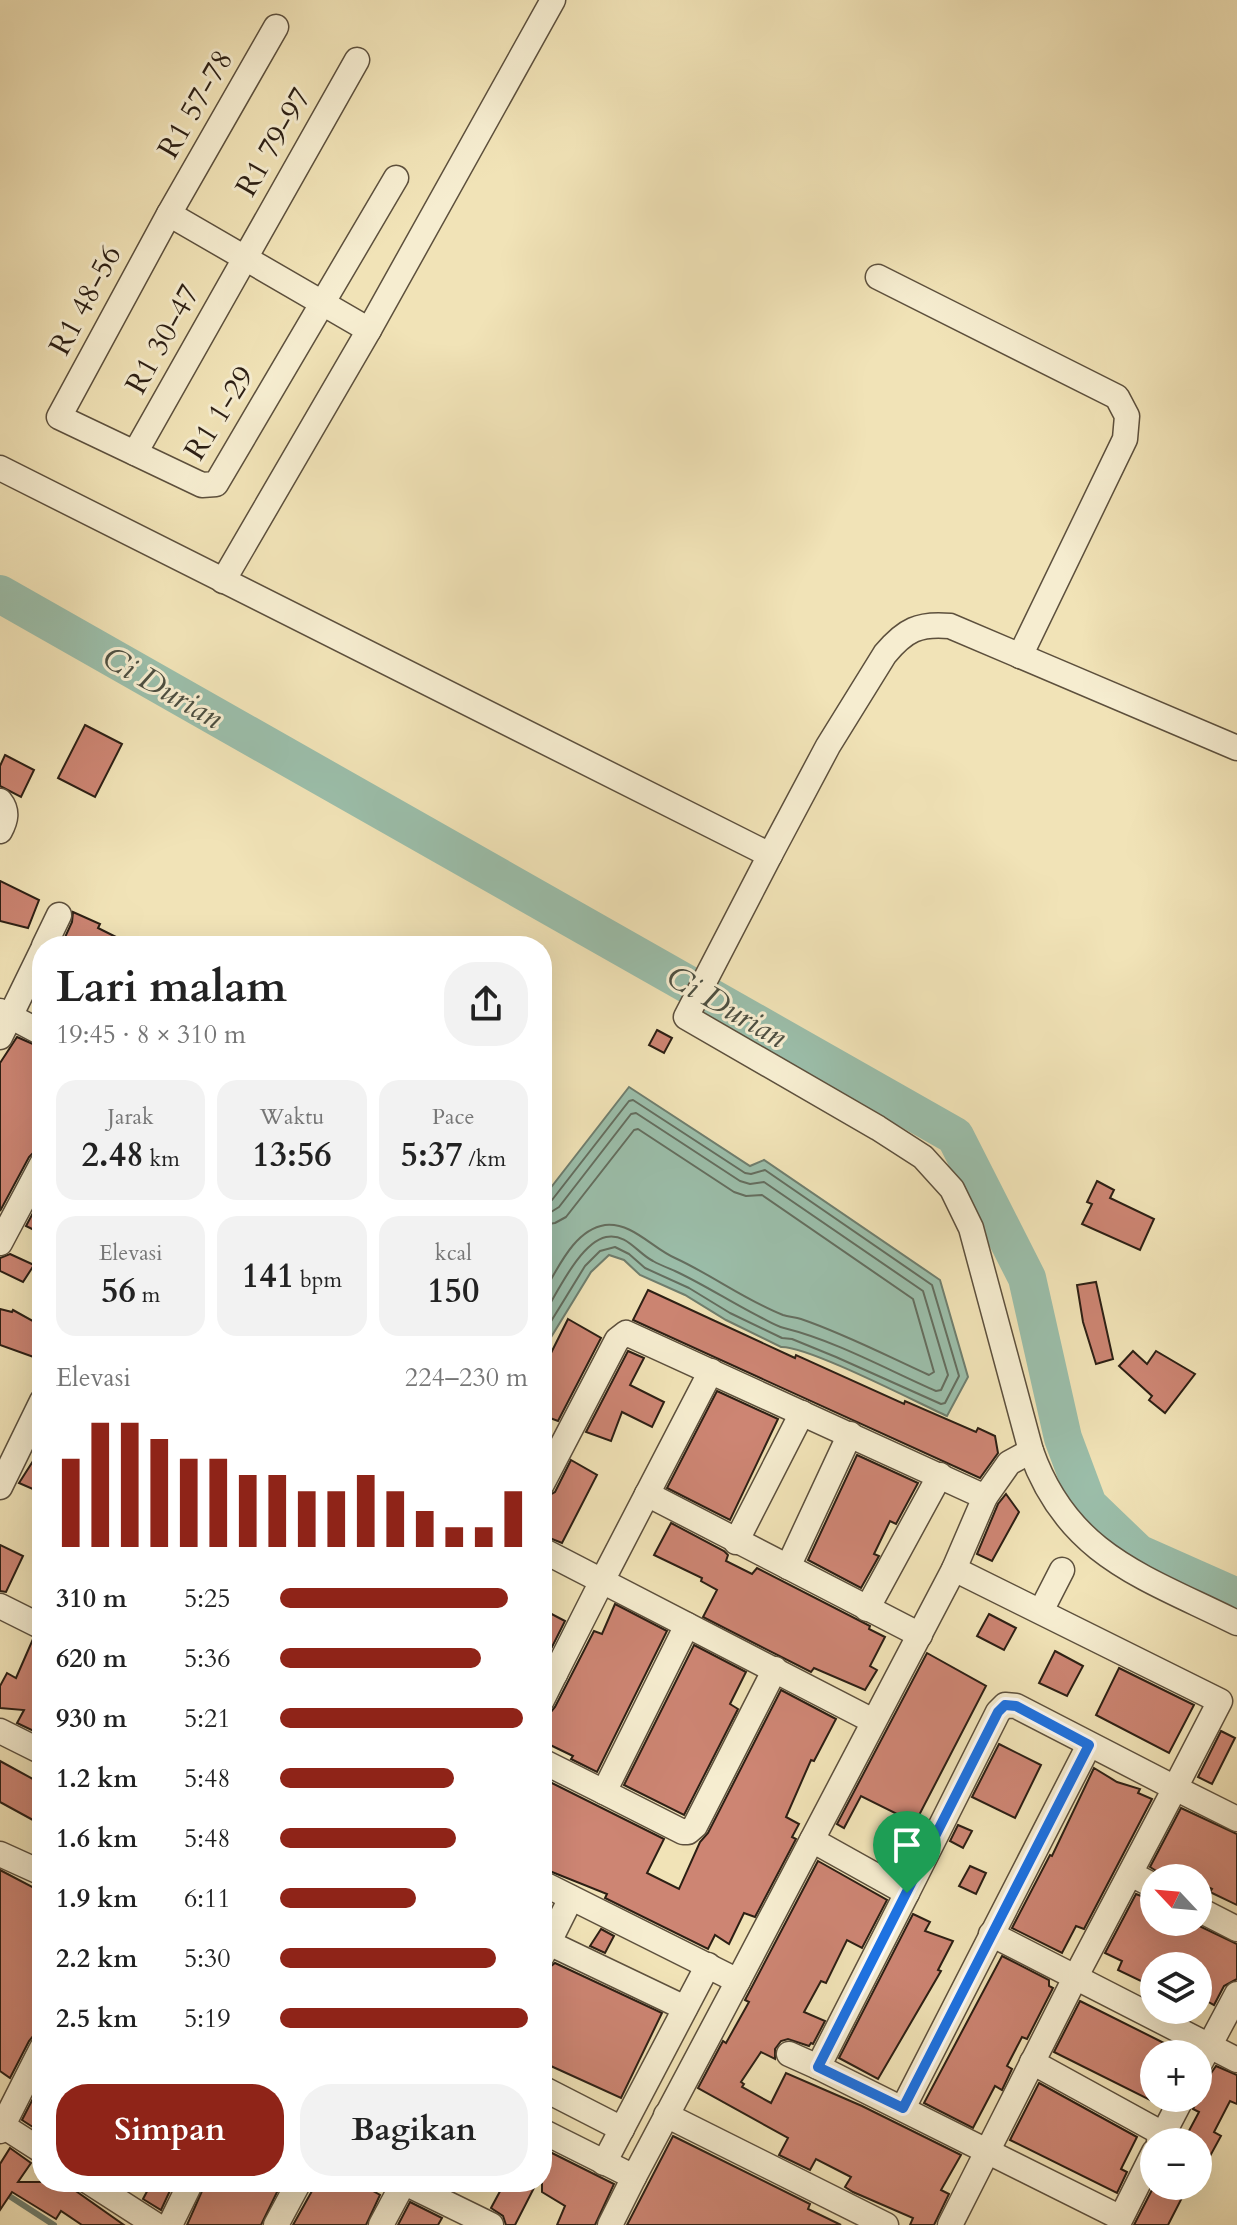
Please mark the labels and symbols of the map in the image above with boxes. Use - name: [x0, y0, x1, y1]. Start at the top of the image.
- street label: R1 57-78: [148, 42, 243, 166]
- street label: R1 79-97: [226, 80, 321, 204]
- street label: R1 48-56: [39, 238, 131, 362]
- street label: R1 30-47: [116, 277, 209, 401]
- street label: R1 1-29: [175, 358, 264, 468]
- water label: Ci Durian: [94, 636, 231, 740]
- water label: Ci Durian: [658, 955, 795, 1059]
- pin: [873, 1811, 941, 1893]
- north arrow: [1140, 1864, 1212, 1936]

